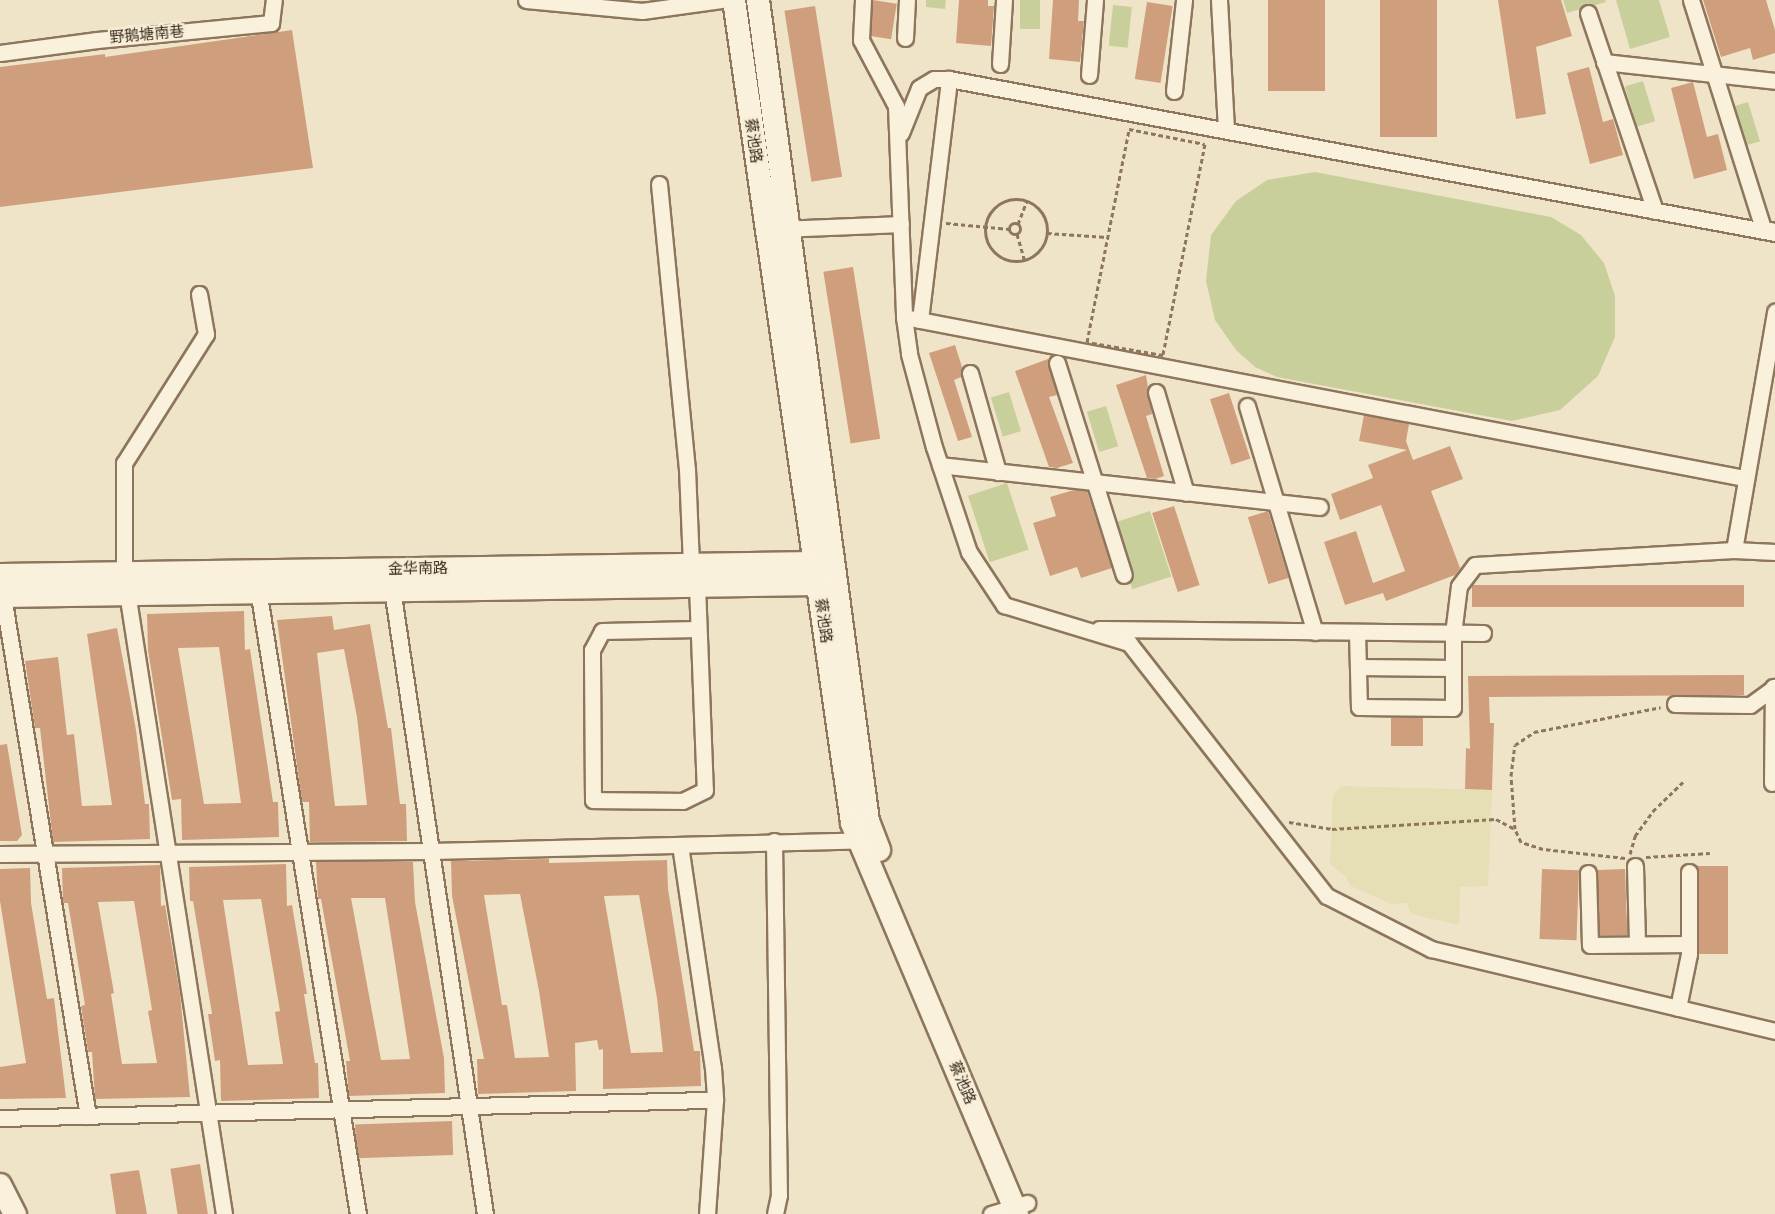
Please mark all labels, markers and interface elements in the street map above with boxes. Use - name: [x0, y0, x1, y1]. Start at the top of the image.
- street label: 野鹅塘南巷: [109, 23, 185, 47]
- street label: 蔡池路: [741, 117, 765, 165]
- street label: 金华南路: [388, 559, 448, 579]
- street label: 蔡池路: [811, 597, 835, 645]
- street label: 蔡池路: [945, 1059, 979, 1107]

